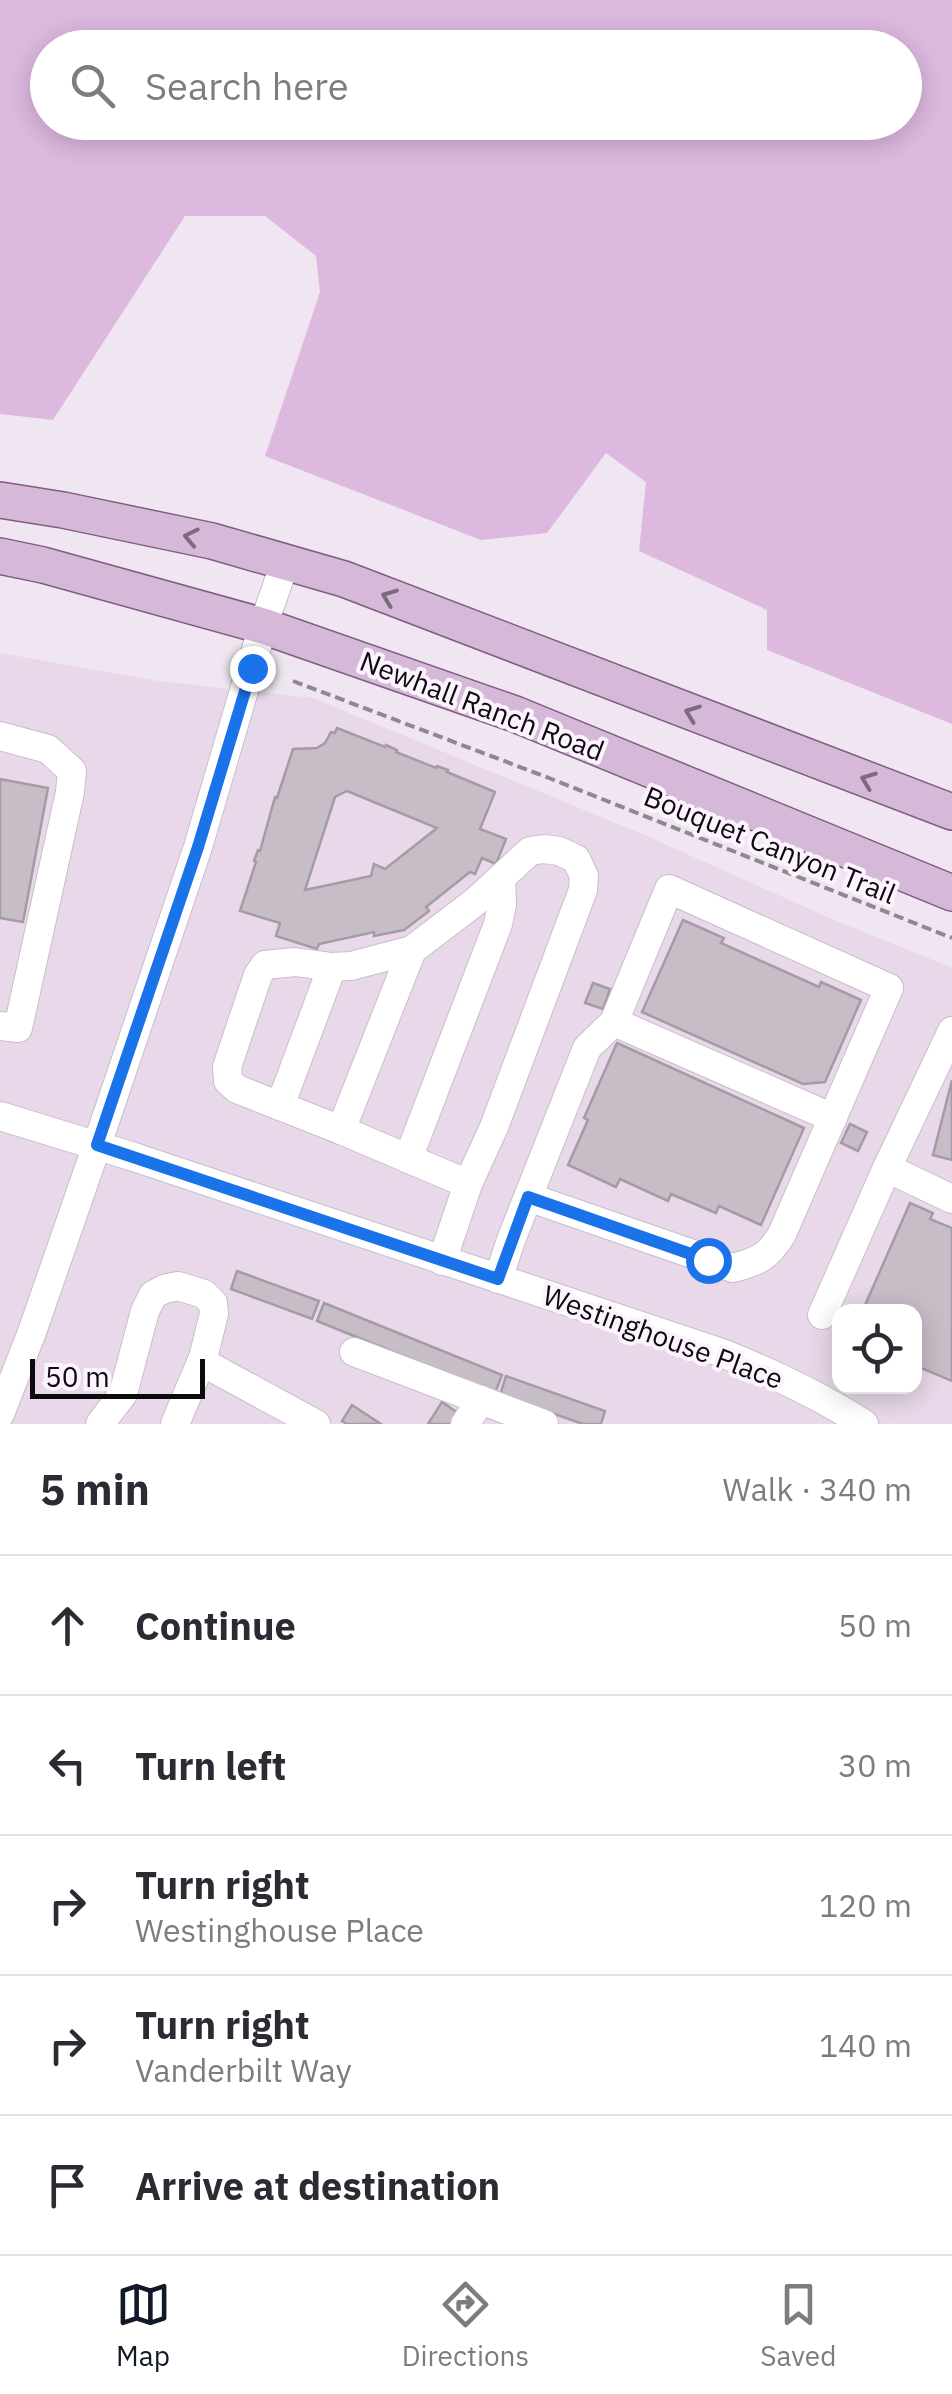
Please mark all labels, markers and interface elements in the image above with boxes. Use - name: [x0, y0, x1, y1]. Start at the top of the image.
- search box: [30, 30, 922, 140]
- icon: search: [65, 58, 120, 113]
- text: Search here: [145, 61, 349, 110]
- one-way arrow: [183, 528, 200, 549]
- one-way arrow: [381, 588, 399, 608]
- street label: Newhall Ranch Road: [355, 642, 610, 769]
- route end: [230, 646, 276, 692]
- one-way arrow: [684, 705, 702, 725]
- one-way arrow: [860, 771, 877, 792]
- street label: Bouquet Canyon Trail: [639, 777, 902, 912]
- route start: [686, 1238, 732, 1284]
- street label: Westinghouse Place: [538, 1276, 788, 1397]
- map controls: [832, 1304, 922, 1394]
- button: locate: [832, 1304, 922, 1394]
- scale bar: [30, 1354, 205, 1398]
- text: 50 m: [45, 1358, 110, 1395]
- text: 5 min: [40, 1462, 150, 1517]
- text: Walk · 340 m: [723, 1468, 912, 1510]
- icon: ahead: [40, 1598, 95, 1653]
- text: Continue: [135, 1601, 296, 1650]
- text: 50 m: [838, 1604, 912, 1646]
- icon: left: [40, 1738, 95, 1793]
- text: Turn left: [135, 1741, 286, 1790]
- text: 30 m: [838, 1744, 912, 1786]
- text: Turn right: [135, 1860, 310, 1909]
- icon: right: [40, 1878, 95, 1933]
- text: 120 m: [819, 1884, 912, 1926]
- text: Westinghouse Place: [135, 1909, 424, 1951]
- text: Turn right: [135, 2000, 310, 2049]
- icon: right: [40, 2018, 95, 2073]
- text: 140 m: [819, 2024, 912, 2066]
- text: Vanderbilt Way: [135, 2049, 352, 2091]
- icon: arrive: [40, 2158, 95, 2213]
- text: Arrive at destination: [135, 2161, 500, 2210]
- tab: Map: [116, 2277, 171, 2374]
- tab: Directions: [402, 2277, 529, 2374]
- tab: Saved: [760, 2277, 836, 2374]

